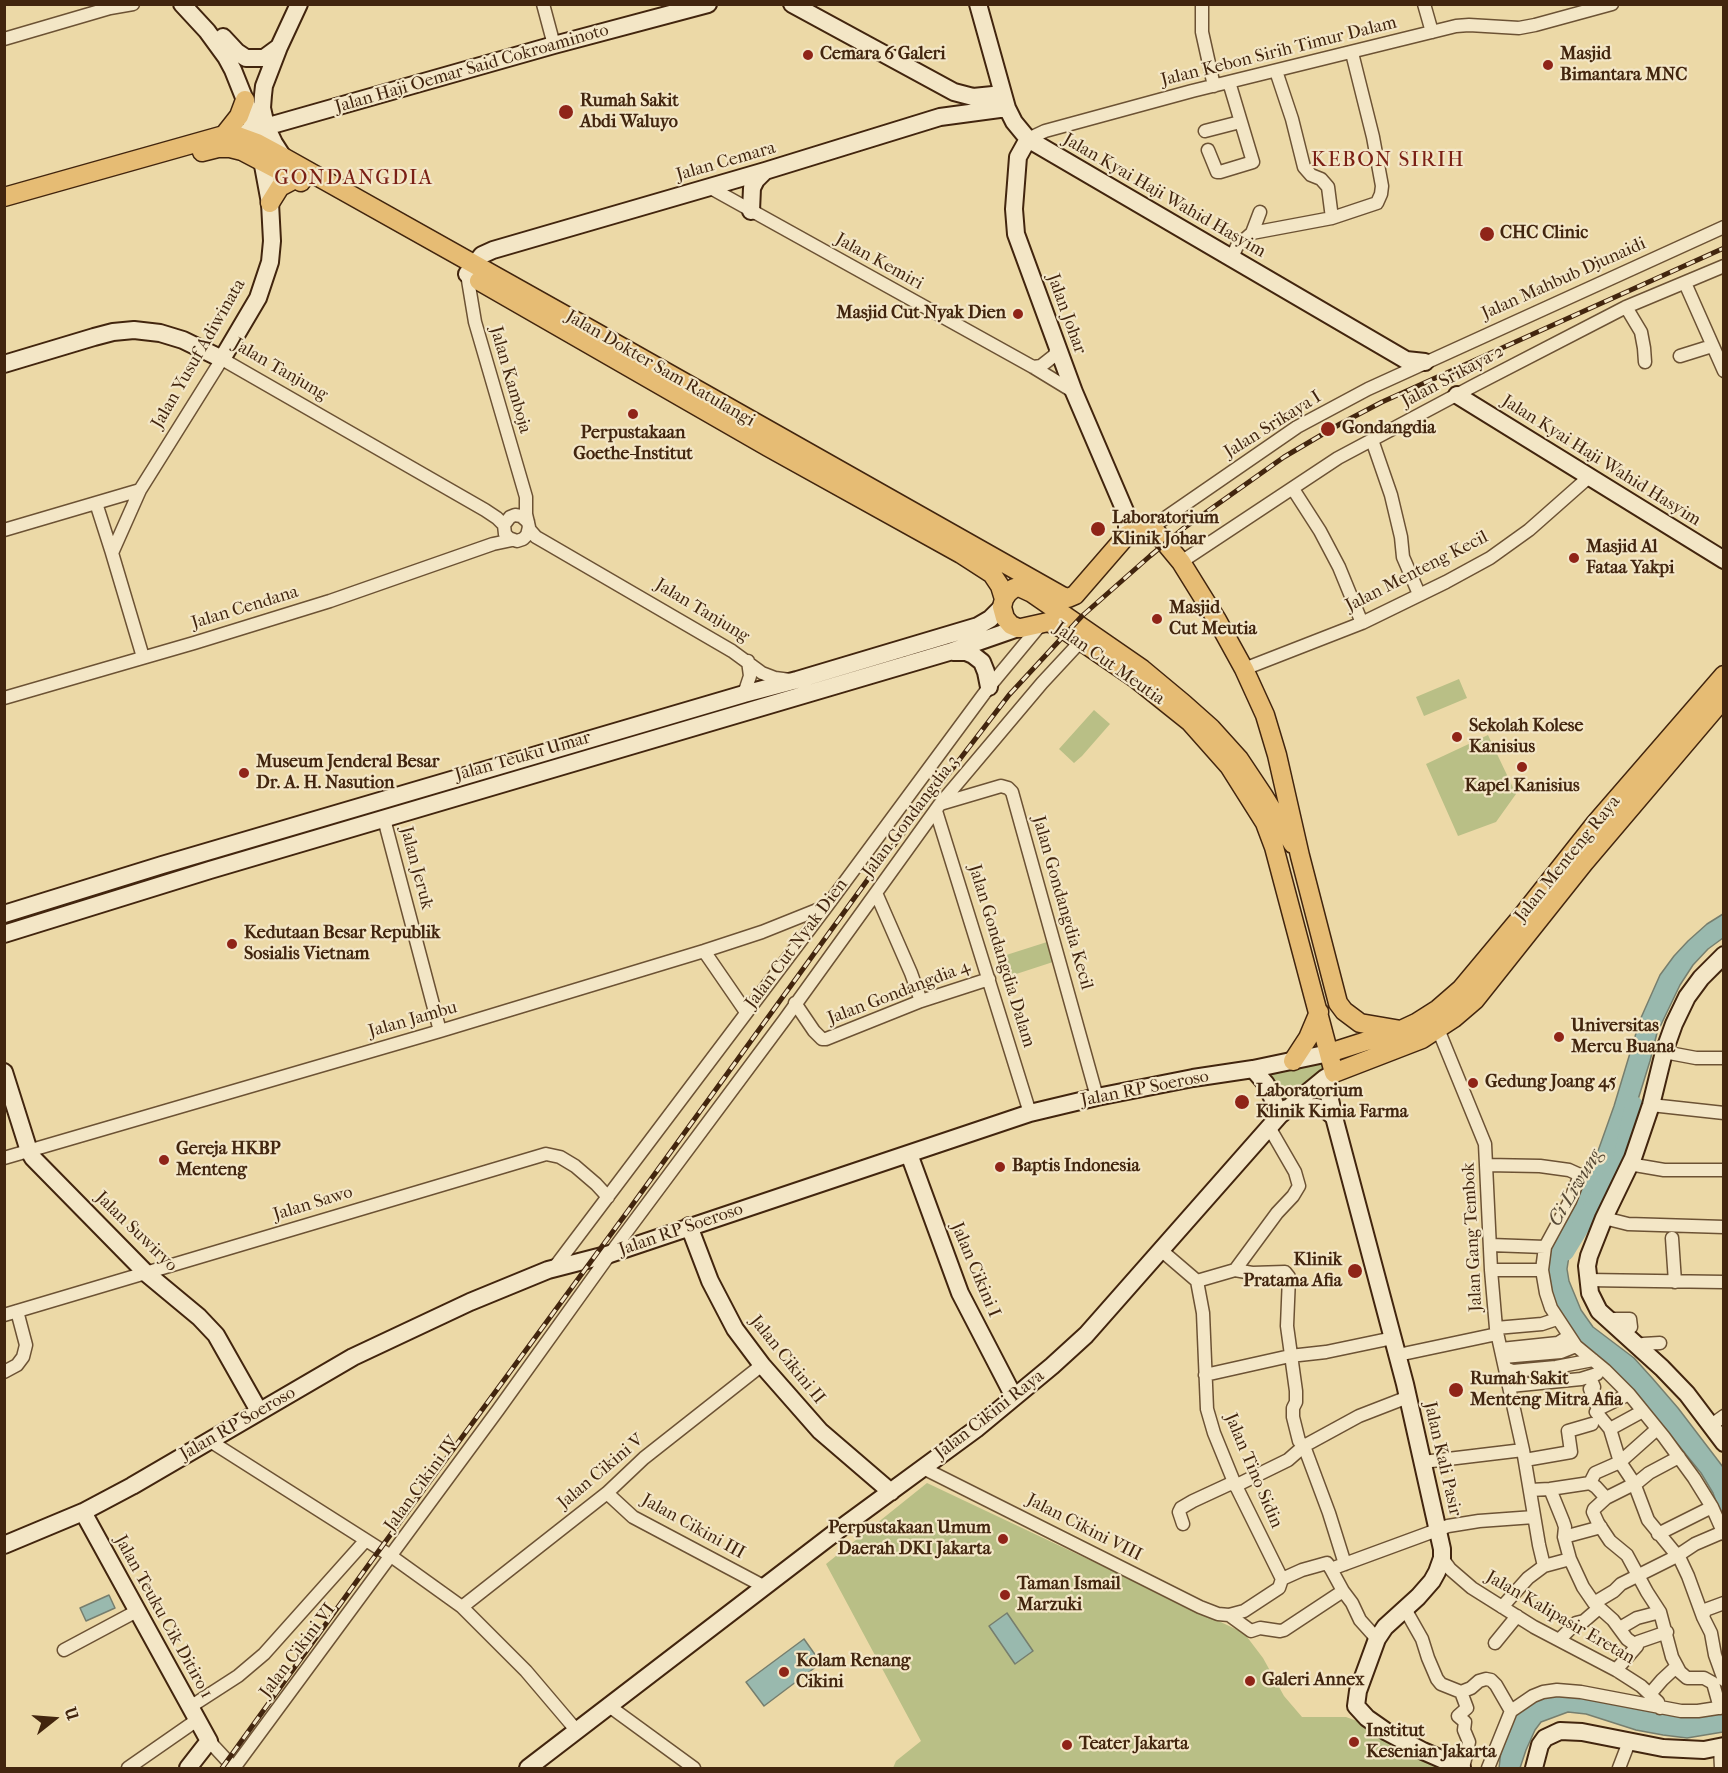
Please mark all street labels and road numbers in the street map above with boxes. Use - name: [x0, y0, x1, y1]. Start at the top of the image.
- street label: Jalan Kebon Sirih Timur Dalam: [1159, 12, 1399, 92]
- street label: Jalan Haji Oemar Said Cokroaminoto: [333, 20, 611, 118]
- street label: Jalan Kyai Haji Wahid Hasyim: [1059, 129, 1269, 263]
- street label: Jalan Cemara: [674, 137, 778, 187]
- street label: Jalan Kemiri: [831, 229, 927, 295]
- street label: Jalan Mahbub Djunaidi: [1479, 233, 1649, 325]
- street label: Jalan Johar: [1042, 271, 1090, 357]
- street label: Jalan Yusuf Adiwinata: [147, 275, 251, 433]
- street label: Jalan Dokter Sam Ratulangi: [562, 306, 758, 432]
- street label: Jalan Kamboja: [484, 324, 536, 436]
- street label: Jalan Tanjung: [228, 334, 332, 406]
- street label: Jalan Srikaya 2: [1398, 341, 1508, 413]
- street label: Jalan Srikaya I: [1220, 387, 1326, 463]
- street label: Jalan Kyai Haji Wahid Hasyim: [1497, 391, 1705, 531]
- street label: Jalan Menteng Kecil: [1342, 527, 1492, 617]
- street label: Jalan Tanjung: [651, 574, 753, 648]
- street label: Jalan Cendana: [189, 582, 301, 634]
- street label: Jalan Cut Meutia: [1049, 618, 1169, 710]
- street label: Jalan Teuku Umar: [453, 727, 593, 787]
- street label: Jalan Gondangdia 3: [858, 752, 964, 882]
- street label: Jalan Menteng Raya: [1510, 792, 1626, 926]
- street label: Jalan Gondangdia Kecil: [1027, 814, 1097, 992]
- street label: Jalan Jeruk: [395, 824, 437, 912]
- street label: Jalan Gondangdia Dalam: [963, 862, 1039, 1050]
- street label: Jalan Cut Nyak Dien: [741, 875, 853, 1013]
- street label: Jalan Gondangdia 4: [825, 956, 973, 1030]
- street label: Jalan Jambu: [366, 997, 460, 1043]
- street label: Jalan RP Soeroso: [1079, 1066, 1211, 1112]
- street label: Jalan Gang Tembok: [1458, 1162, 1488, 1312]
- street label: Jalan Sawo: [271, 1182, 355, 1226]
- street label: Jalan Suwiryo: [90, 1187, 182, 1277]
- street label: Jalan RP Soeroso: [616, 1199, 746, 1261]
- street label: Jalan Cikini I: [945, 1219, 1005, 1321]
- street label: Jalan Cikini II: [745, 1311, 829, 1409]
- street label: Jalan Cikini Raya: [931, 1366, 1049, 1464]
- street label: Jalan RP Soeroso: [176, 1382, 300, 1466]
- street label: Jalan Kali Pasir: [1418, 1400, 1466, 1518]
- street label: Jalan Tino Sidin: [1219, 1410, 1287, 1532]
- street label: Jalan Cikini V: [554, 1430, 648, 1514]
- street label: Jalan Cikini IV: [380, 1432, 464, 1536]
- street label: Jalan Cikini III: [638, 1490, 748, 1564]
- street label: Jalan Cikini VIII: [1023, 1490, 1145, 1566]
- street label: Jalan Teuku Cik Ditiro 1: [109, 1532, 217, 1702]
- street label: Jalan Kalipasir Eretan: [1482, 1567, 1638, 1669]
- street label: Jalan Cikini VI: [255, 1600, 341, 1702]

